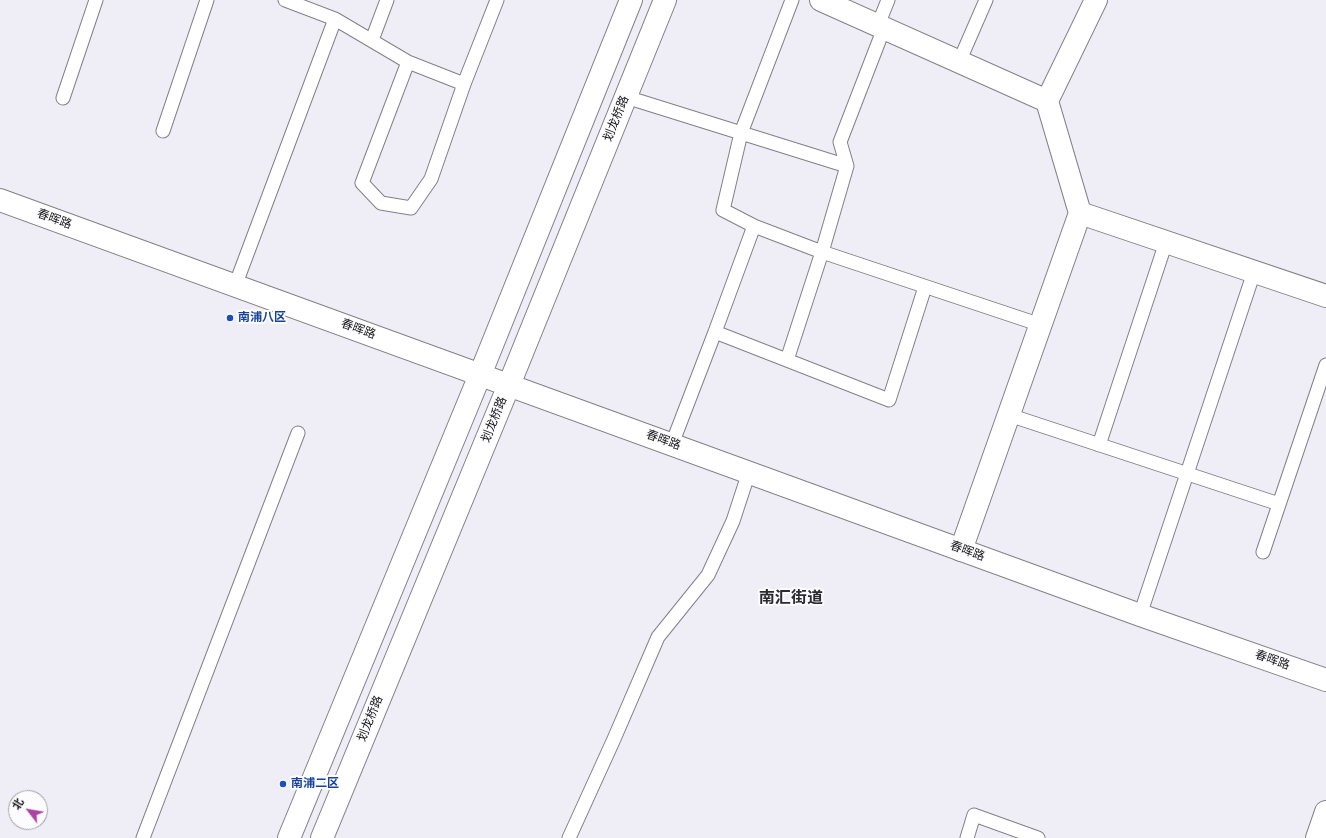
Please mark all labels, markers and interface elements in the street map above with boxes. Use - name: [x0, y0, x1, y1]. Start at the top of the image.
- street label: 划龙桥路: [601, 94, 633, 144]
- street label: 春晖路: [35, 207, 73, 233]
- place label: 南浦八区: [238, 311, 286, 325]
- marker: 南浦八区: [225, 313, 235, 323]
- street label: 春晖路: [339, 317, 377, 343]
- street label: 划龙桥路: [479, 395, 511, 445]
- street label: 春晖路: [644, 428, 682, 454]
- street label: 春晖路: [948, 539, 986, 565]
- district label: 南汇街道: [759, 589, 823, 609]
- street label: 春晖路: [1253, 648, 1291, 674]
- street label: 划龙桥路: [355, 694, 387, 744]
- place label: 南浦二区: [291, 777, 339, 791]
- marker: 南浦二区: [278, 779, 288, 789]
- north arrow: [8, 790, 48, 830]
- text: 北: [9, 795, 27, 813]

